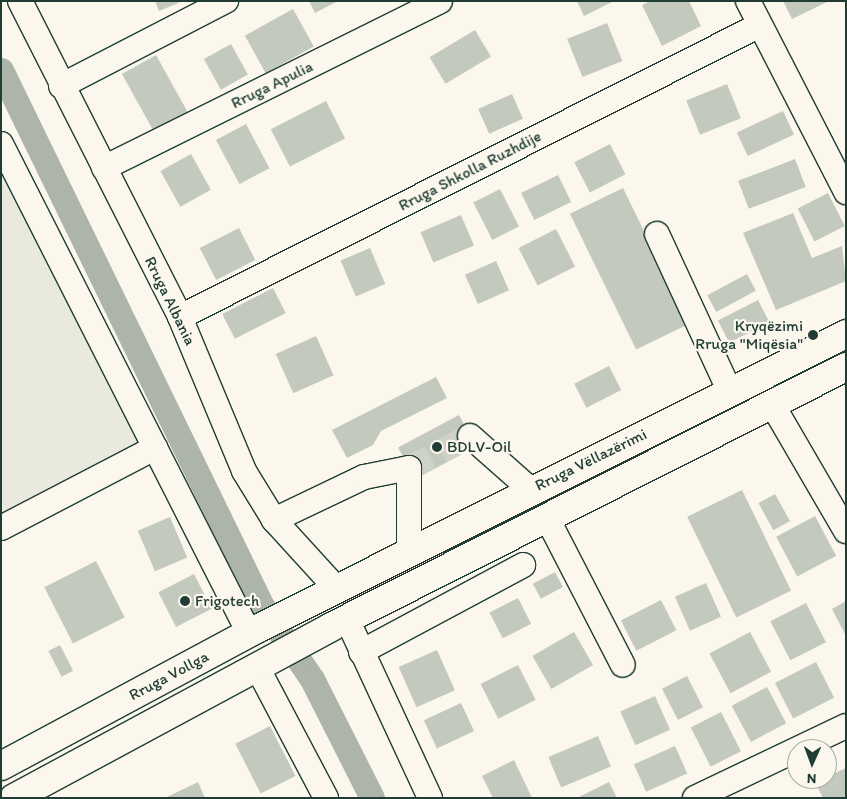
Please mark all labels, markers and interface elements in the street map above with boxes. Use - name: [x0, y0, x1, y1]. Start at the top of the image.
- street label: Rruga Apulia: [228, 57, 316, 113]
- street label: Rruga Shkolla Ruzhdije: [395, 127, 545, 215]
- street label: Rruga Albania: [140, 253, 200, 349]
- place label: Kryqëzimi Rruga "Miqësia": [695, 316, 803, 354]
- marker: Kryqëzimi Rruga "Miqësia": [807, 329, 819, 341]
- street label: Rruga Vëllazërimi: [533, 425, 649, 495]
- place label: BDLV-Oil: [447, 437, 512, 457]
- marker: BDLV-Oil: [431, 441, 443, 453]
- place label: Frigotech: [195, 591, 259, 611]
- marker: Frigotech: [179, 595, 191, 607]
- street label: Rruga Vollga: [126, 647, 212, 705]
- north arrow: [787, 739, 837, 789]
- text: N: [806, 770, 817, 787]

